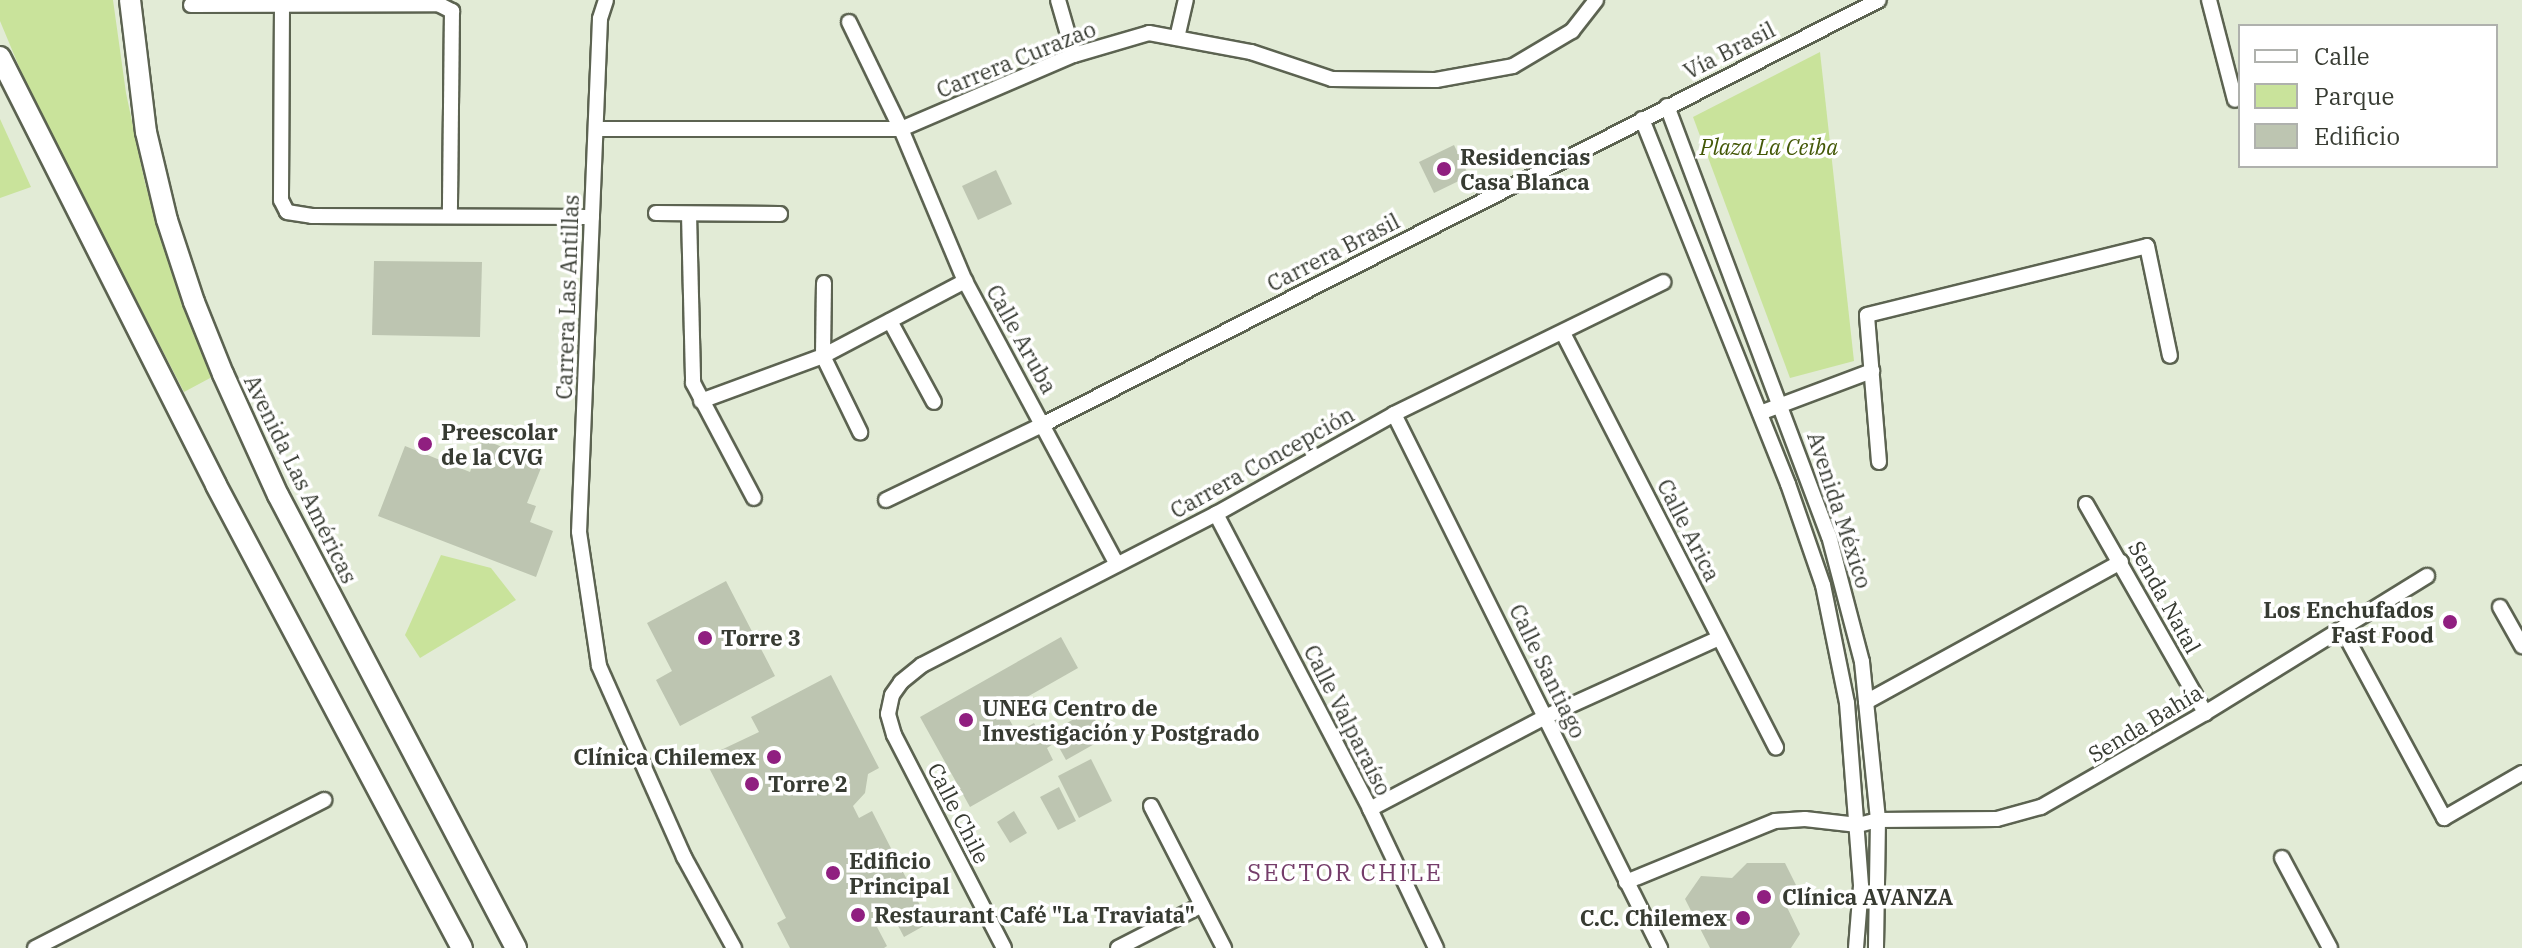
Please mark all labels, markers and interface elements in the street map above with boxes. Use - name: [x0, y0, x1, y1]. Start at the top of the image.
- street label: Carrera Curazao: [932, 15, 1100, 103]
- street label: Vía Brasil: [1679, 16, 1779, 84]
- legend: [2238, 24, 2498, 168]
- text: Calle: [2314, 40, 2370, 72]
- text: Parque: [2314, 80, 2394, 112]
- text: Edificio: [2314, 120, 2400, 152]
- park label: Plaza La Ceiba: [1700, 134, 1838, 160]
- place label: Residencias Casa Blanca: [1460, 143, 1590, 194]
- marker: Residencias Casa Blanca: [1435, 160, 1453, 178]
- street label: Carrera Las Antillas: [550, 194, 584, 400]
- street label: Carrera Brasil: [1262, 207, 1404, 297]
- street label: Calle Aruba: [981, 280, 1063, 398]
- street label: Avenida Las Américas: [239, 370, 363, 588]
- street label: Carrera Concepción: [1165, 400, 1359, 524]
- place label: Preescolar de la CVG: [441, 418, 558, 470]
- street label: Avenida México: [1802, 428, 1878, 592]
- marker: Preescolar de la CVG: [416, 435, 434, 453]
- street label: Calle Arica: [1652, 474, 1726, 586]
- street label: Senda Natal: [2123, 536, 2207, 658]
- place label: Los Enchufados Fast Food: [2263, 596, 2434, 648]
- street label: Calle Santiago: [1504, 600, 1592, 742]
- marker: Los Enchufados Fast Food: [2441, 613, 2459, 631]
- place label: Torre 3: [721, 625, 801, 651]
- marker: Torre 3: [696, 629, 714, 647]
- street label: Calle Valparaíso: [1299, 640, 1397, 800]
- street label: Senda Bahía: [2083, 679, 2207, 767]
- place label: UNEG Centro de Investigación y Postgrado: [982, 694, 1260, 746]
- marker: UNEG Centro de Investigación y Postgrado: [957, 711, 975, 729]
- place label: Clínica Chilemex: [573, 744, 756, 770]
- marker: Clínica Chilemex: [763, 746, 785, 768]
- street label: Calle Chile: [922, 758, 996, 868]
- place label: Torre 2: [768, 771, 848, 797]
- marker: Torre 2: [743, 775, 761, 793]
- place label: Edificio Principal: [849, 847, 950, 898]
- district label: SECTOR CHILE: [1247, 859, 1443, 887]
- marker: Edificio Principal: [824, 864, 842, 882]
- place label: Clínica AVANZA: [1782, 884, 1953, 910]
- marker: Clínica AVANZA: [1753, 886, 1775, 908]
- place label: Restaurant Café "La Traviata": [874, 902, 1195, 928]
- place label: C.C. Chilemex: [1580, 905, 1727, 931]
- marker: Restaurant Café "La Traviata": [849, 906, 867, 924]
- marker: C.C. Chilemex: [1734, 909, 1752, 927]

